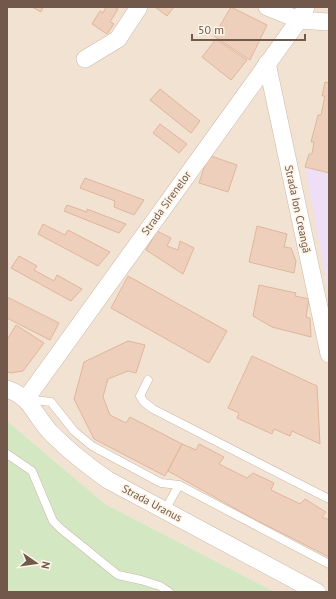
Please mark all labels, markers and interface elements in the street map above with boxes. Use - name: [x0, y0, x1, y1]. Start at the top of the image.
- scale bar: [192, 16, 305, 42]
- text: 50 m: [198, 22, 224, 37]
- street label: Strada Ion Creangă: [282, 164, 314, 254]
- street label: Strada Sirenelor: [138, 168, 194, 238]
- street label: Strada Uranus: [120, 481, 185, 525]
- north arrow: [16, 543, 56, 583]
- text: N: [38, 560, 53, 570]

